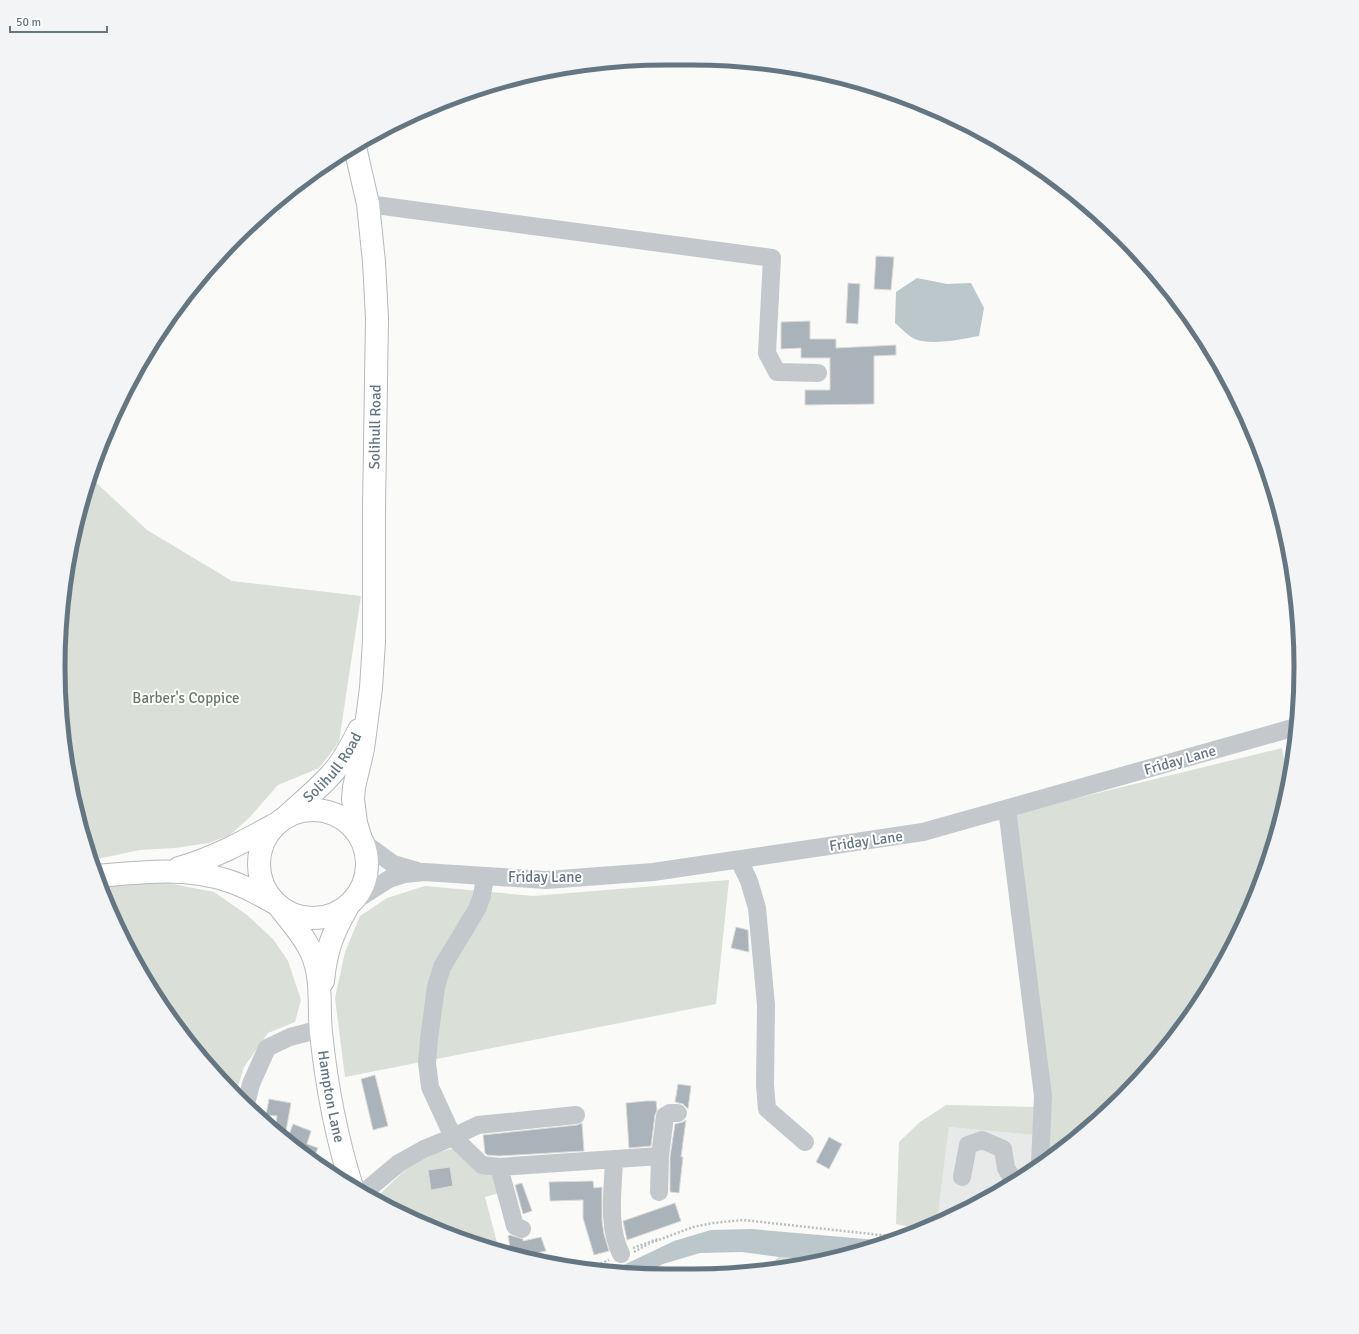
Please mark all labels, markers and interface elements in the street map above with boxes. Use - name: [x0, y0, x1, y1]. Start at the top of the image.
- scale bar: [10, 8, 107, 34]
- text: 50 m: [16, 15, 41, 30]
- street label: Solihull Road: [365, 384, 385, 470]
- park label: Barber's Coppice: [132, 689, 240, 707]
- street label: Solihull Road: [299, 729, 365, 806]
- street label: Friday Lane: [1142, 741, 1218, 779]
- street label: Friday Lane: [828, 827, 904, 855]
- street label: Friday Lane: [508, 868, 582, 886]
- street label: Hampton Lane: [314, 1049, 348, 1144]

